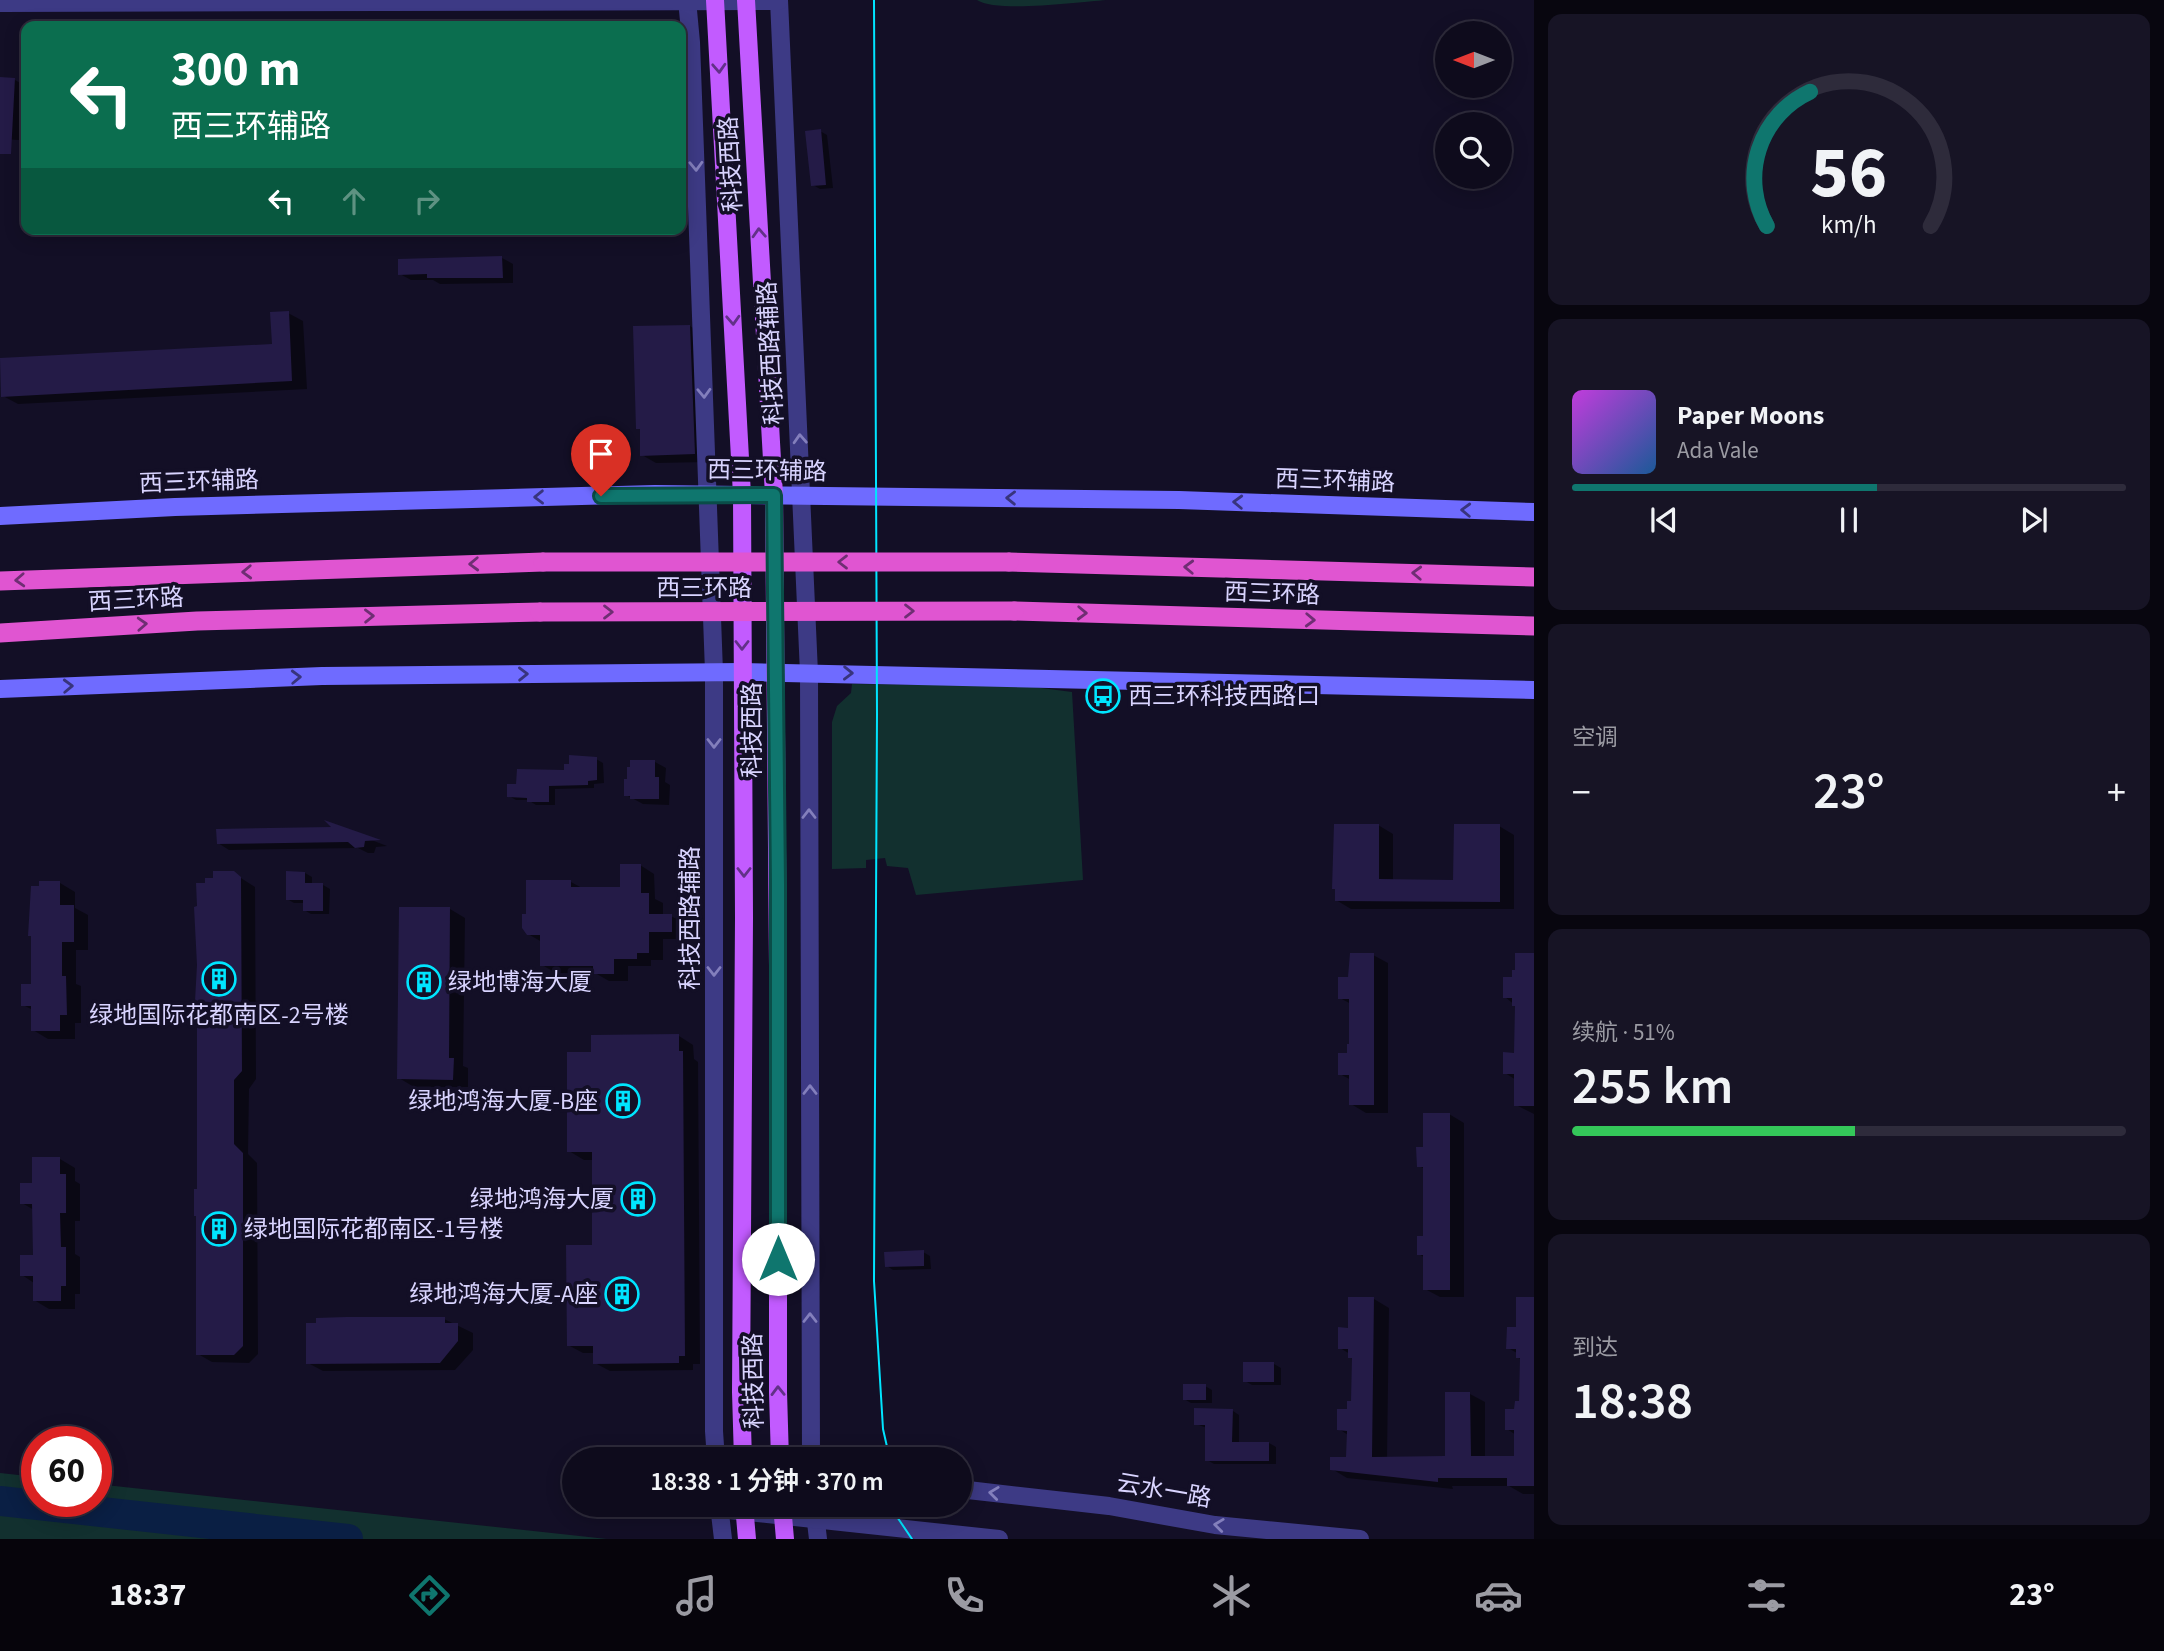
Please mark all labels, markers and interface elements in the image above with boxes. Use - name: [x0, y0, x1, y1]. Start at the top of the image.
- north arrow: [1435, 21, 1512, 98]
- map controls: [1435, 21, 1512, 189]
- text: 300 m: [171, 35, 300, 105]
- icon: left: [56, 49, 147, 140]
- one-way arrow: [711, 63, 726, 74]
- text: 西三环辅路: [171, 104, 331, 150]
- button: search: [1435, 112, 1512, 189]
- street label: 科技西路: [711, 115, 751, 213]
- text: 56: [1811, 121, 1887, 225]
- one-way arrow: [688, 161, 703, 172]
- icon: left: [262, 182, 300, 220]
- icon: ahead: [335, 182, 373, 220]
- icon: right: [408, 182, 446, 220]
- text: km/h: [1821, 206, 1877, 242]
- one-way arrow: [752, 227, 767, 238]
- street label: 科技西路辅路: [750, 280, 792, 426]
- one-way arrow: [725, 315, 740, 326]
- one-way arrow: [696, 388, 711, 399]
- text: Paper Moons: [1677, 397, 1824, 434]
- pin: [571, 424, 631, 496]
- one-way arrow: [793, 434, 808, 445]
- text: Ada Vale: [1677, 434, 1759, 467]
- icon: arrive: [582, 435, 620, 473]
- street label: 西三环辅路: [707, 452, 827, 490]
- street label: 西三环辅路: [1274, 461, 1396, 501]
- street label: 西三环辅路: [138, 462, 260, 502]
- one-way arrow: [533, 490, 544, 505]
- one-way arrow: [1005, 491, 1016, 506]
- one-way arrow: [1233, 495, 1244, 510]
- icon: previous: [1645, 501, 1683, 539]
- icon: pause: [1830, 501, 1868, 539]
- icon: next: [2015, 501, 2053, 539]
- one-way arrow: [1460, 502, 1471, 517]
- one-way arrow: [837, 554, 848, 570]
- one-way arrow: [469, 556, 480, 571]
- one-way arrow: [1184, 559, 1194, 575]
- one-way arrow: [241, 564, 252, 579]
- one-way arrow: [1411, 566, 1422, 581]
- street label: 西三环路: [656, 571, 752, 606]
- one-way arrow: [14, 572, 25, 587]
- street label: 西三环路: [1223, 575, 1321, 613]
- street label: 西三环路: [87, 580, 185, 620]
- one-way arrow: [904, 603, 915, 619]
- one-way arrow: [603, 604, 614, 620]
- one-way arrow: [1077, 605, 1088, 620]
- one-way arrow: [364, 609, 375, 624]
- one-way arrow: [1304, 612, 1315, 627]
- one-way arrow: [136, 617, 147, 632]
- one-way arrow: [734, 640, 750, 651]
- one-way arrow: [844, 665, 854, 681]
- one-way arrow: [518, 666, 529, 682]
- one-way arrow: [290, 670, 301, 685]
- bus stop icon: 西三环科技西路口: [1084, 677, 1122, 715]
- one-way arrow: [63, 679, 74, 694]
- place label: 西三环科技西路口: [1128, 679, 1320, 714]
- street label: 科技西路: [735, 682, 770, 778]
- text: 空调: [1572, 721, 1618, 754]
- one-way arrow: [706, 738, 722, 749]
- text: 23°: [1813, 755, 1885, 829]
- text: −: [1572, 766, 1591, 820]
- text: +: [2107, 766, 2126, 820]
- one-way arrow: [801, 808, 817, 819]
- street label: 科技西路辅路: [673, 846, 708, 990]
- one-way arrow: [736, 867, 751, 878]
- building icon: 绿地国际花都南区-2号楼: [200, 960, 238, 998]
- building icon: 绿地博海大厦: [405, 963, 443, 1001]
- place label: 绿地博海大厦: [448, 965, 592, 1000]
- one-way arrow: [706, 966, 722, 976]
- place label: 绿地国际花都南区-2号楼: [89, 998, 349, 1033]
- text: 续航 · 51%: [1572, 1016, 1675, 1049]
- text: 255 km: [1572, 1050, 1733, 1124]
- building icon: 绿地鸿海大厦-B座: [604, 1082, 642, 1120]
- place label: 绿地鸿海大厦-B座: [408, 1084, 598, 1119]
- one-way arrow: [802, 1085, 818, 1095]
- building icon: 绿地鸿海大厦: [619, 1180, 657, 1218]
- place label: 绿地鸿海大厦: [470, 1182, 614, 1217]
- building icon: 绿地国际花都南区-1号楼: [200, 1210, 238, 1248]
- place label: 绿地国际花都南区-1号楼: [244, 1212, 503, 1247]
- position arrow: [741, 1222, 815, 1296]
- building icon: 绿地鸿海大厦-A座: [603, 1275, 641, 1313]
- place label: 绿地鸿海大厦-A座: [410, 1277, 598, 1312]
- one-way arrow: [802, 1312, 818, 1323]
- text: 到达: [1572, 1331, 1618, 1364]
- street label: 科技西路: [736, 1333, 772, 1429]
- text: 18:38: [1572, 1365, 1693, 1439]
- one-way arrow: [770, 1386, 786, 1396]
- speed limit sign: 60: [21, 1426, 112, 1517]
- text: 18:38 · 1 分钟 · 370 m: [650, 1463, 884, 1500]
- street label: 云水一路: [1114, 1465, 1214, 1517]
- one-way arrow: [988, 1485, 1000, 1500]
- one-way arrow: [1213, 1517, 1225, 1532]
- icon: directions: [405, 1571, 454, 1620]
- icon: music: [672, 1571, 721, 1620]
- icon: phone: [940, 1571, 989, 1620]
- icon: climate: [1207, 1571, 1256, 1620]
- icon: car: [1474, 1571, 1523, 1620]
- icon: filters: [1742, 1571, 1791, 1620]
- text: 18:37: [109, 1572, 186, 1618]
- text: 23°: [2009, 1572, 2055, 1618]

